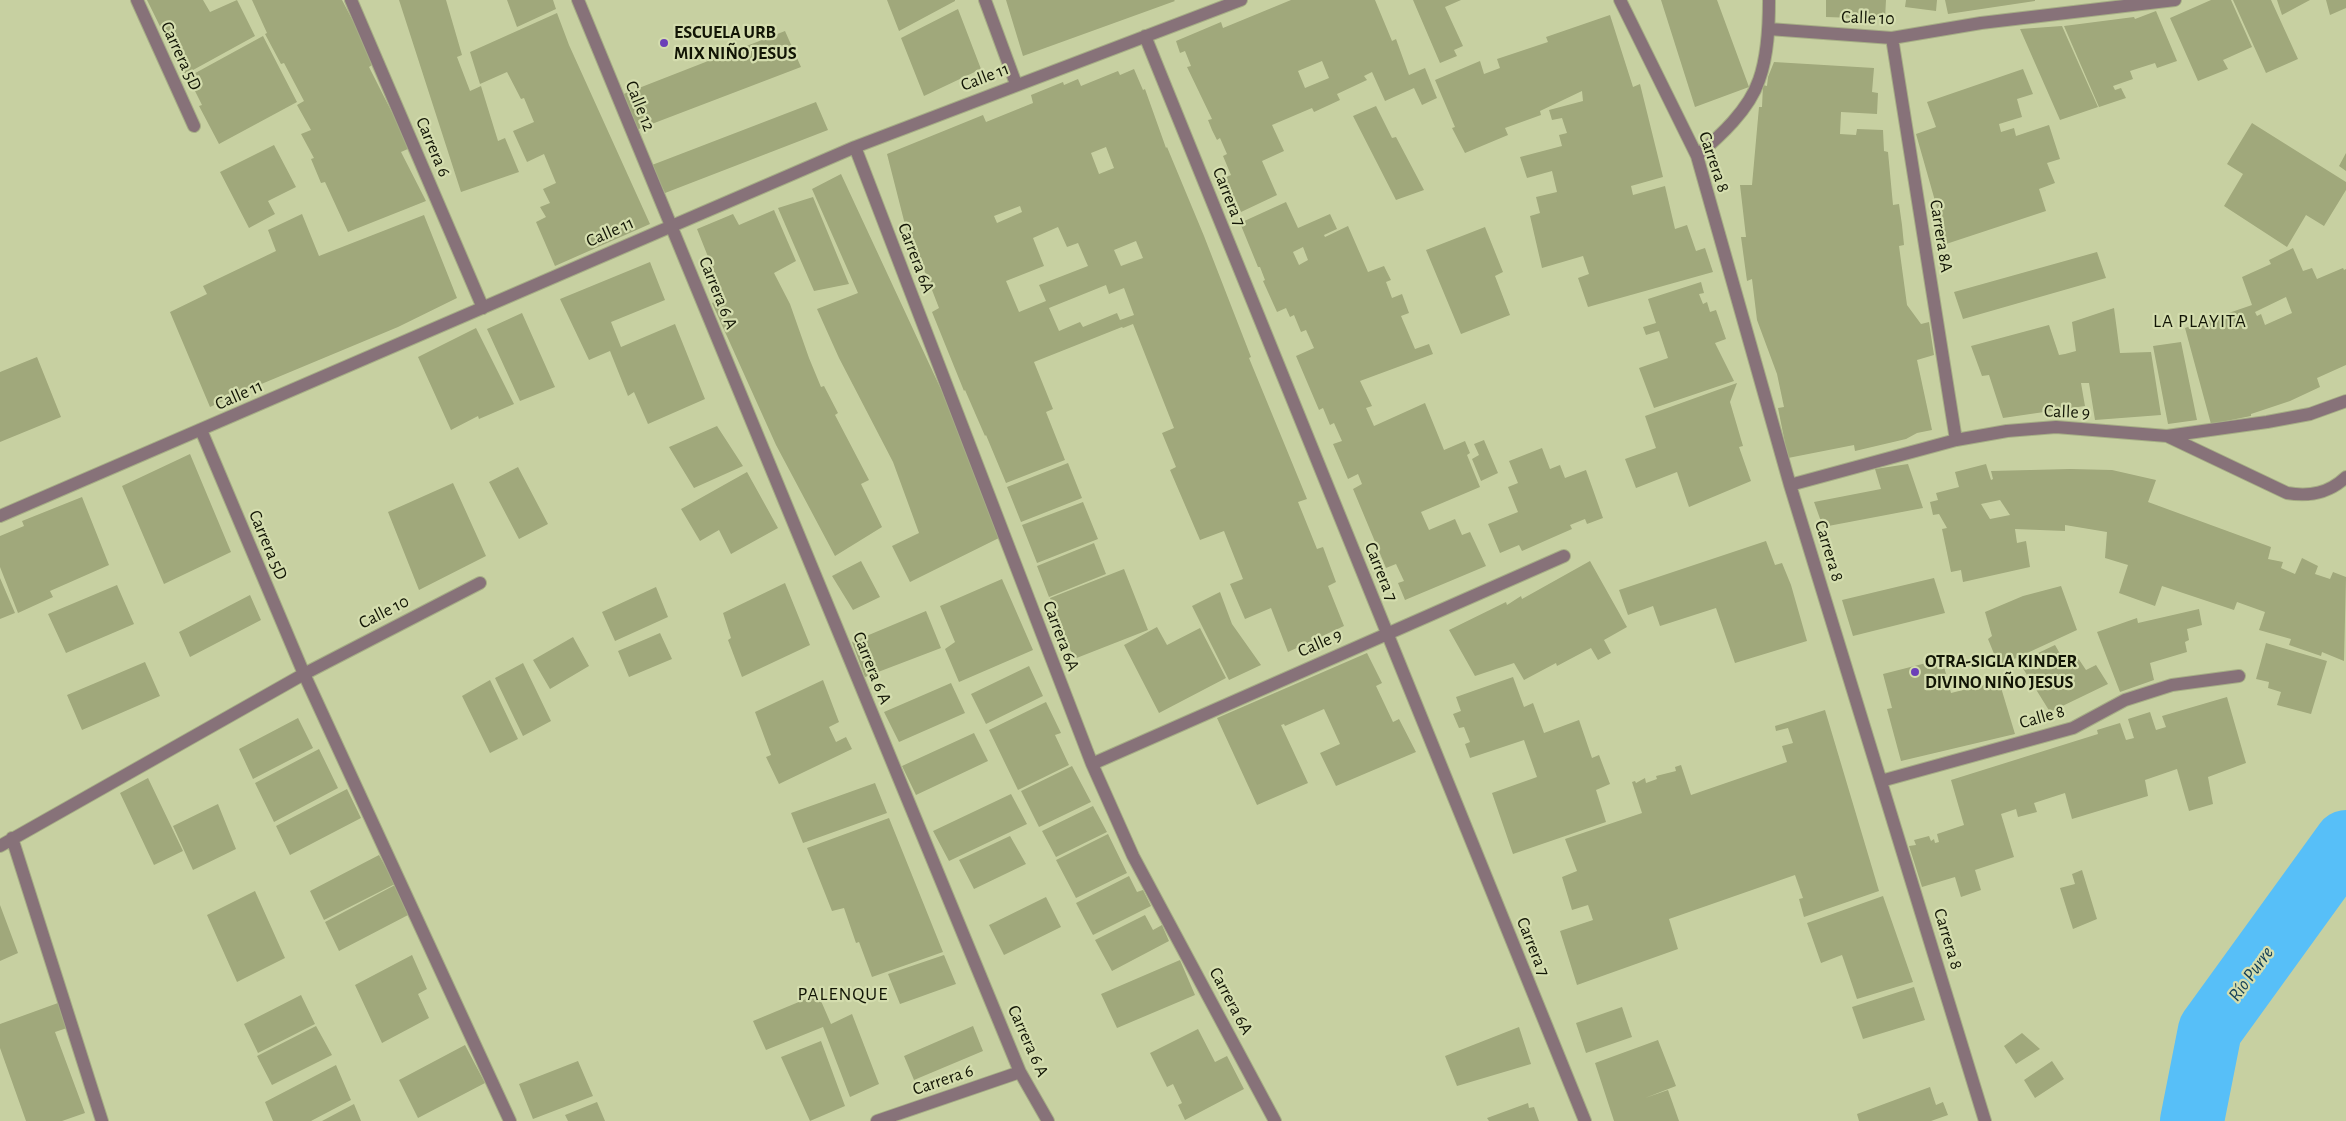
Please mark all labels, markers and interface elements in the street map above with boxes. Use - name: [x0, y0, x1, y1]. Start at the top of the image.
- street label: Calle 10: [1841, 6, 1895, 30]
- street label: Carrera 5D: [156, 18, 206, 94]
- place label: ESCUELA URB MIX NIÑO JESUS: [674, 22, 797, 64]
- marker: ESCUELA URB MIX NIÑO JESUS: [658, 37, 670, 49]
- street label: Calle 11: [958, 58, 1012, 96]
- street label: Calle 12: [620, 78, 660, 134]
- street label: Carrera 6: [411, 114, 455, 180]
- street label: Carrera 8: [1694, 129, 1734, 195]
- street label: Carrera 7: [1207, 164, 1251, 230]
- street label: Carrera 8A: [1925, 198, 1957, 274]
- street label: Calle 11: [583, 212, 637, 252]
- street label: Carrera 6A: [893, 220, 939, 296]
- street label: Carrera 6 A: [694, 254, 742, 332]
- district label: LA PLAYITA: [2152, 310, 2248, 332]
- street label: Calle 11: [212, 375, 266, 415]
- street label: Calle 9: [2043, 400, 2091, 424]
- street label: Carrera 5D: [244, 507, 292, 583]
- street label: Carrera 8: [1809, 518, 1849, 584]
- street label: Carrera 7: [1359, 539, 1403, 605]
- street label: Calle 10: [355, 590, 413, 634]
- street label: Carrera 6A: [1038, 598, 1084, 674]
- street label: Calle 9: [1294, 624, 1346, 662]
- street label: Carrera 6 A: [848, 629, 896, 707]
- place label: OTRA-SIGLA KINDER DIVINO NIÑO JESUS: [1925, 651, 2077, 694]
- marker: OTRA-SIGLA KINDER DIVINO NIÑO JESUS: [1909, 666, 1921, 678]
- street label: Calle 8: [2017, 700, 2067, 734]
- street label: Carrera 8: [1928, 906, 1968, 972]
- street label: Carrera 7: [1511, 914, 1555, 980]
- water label: Río Purre: [2223, 942, 2279, 1006]
- street label: Carrera 6A: [1204, 964, 1258, 1038]
- district label: PALENQUE: [797, 983, 889, 1005]
- street label: Carrera 6 A: [1003, 1002, 1053, 1080]
- street label: Carrera 6: [910, 1060, 976, 1100]

